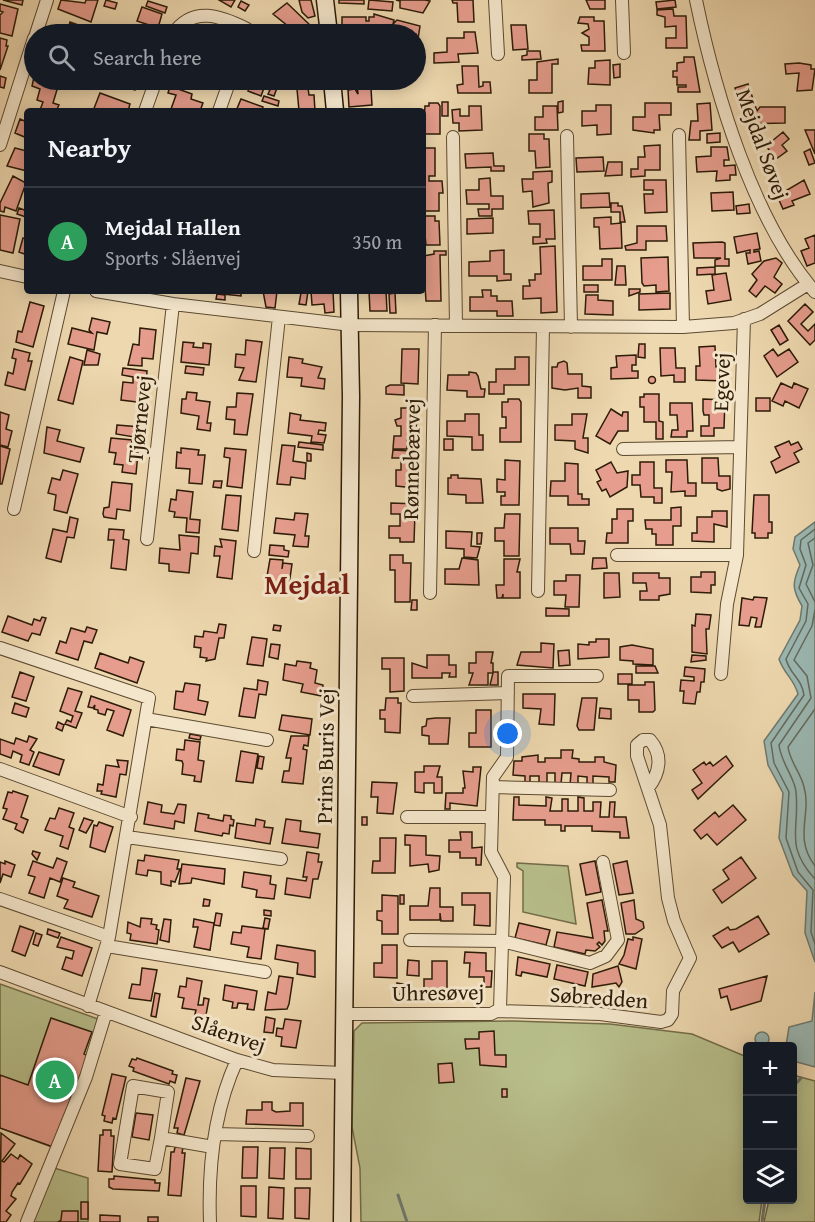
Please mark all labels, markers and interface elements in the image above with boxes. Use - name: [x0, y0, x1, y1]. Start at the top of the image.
- search box: [24, 24, 426, 90]
- icon: search: [45, 41, 78, 74]
- text: Search here: [93, 41, 202, 73]
- street label: Mejdal Søvej: [728, 84, 798, 204]
- text: Nearby: [48, 128, 131, 167]
- text: Mejdal Hallen: [105, 211, 241, 243]
- text: A: [61, 227, 74, 256]
- text: 350 m: [352, 227, 402, 256]
- text: Sports · Slåenvej: [105, 243, 241, 272]
- street label: Egevej: [704, 352, 738, 412]
- street label: Tjørnevej: [118, 374, 160, 464]
- street label: Rønnebærvej: [394, 398, 428, 520]
- district label: Mejdal: [264, 563, 350, 604]
- street label: Prins Buris Vej: [308, 688, 342, 824]
- your location: [493, 719, 522, 748]
- street label: Uhresøvej: [391, 975, 485, 1009]
- street label: Søbredden: [549, 978, 650, 1016]
- street label: Slåenvej: [188, 1005, 270, 1061]
- map controls: [743, 1042, 797, 1204]
- button: +: [743, 1042, 797, 1096]
- pin: A: [36, 1058, 74, 1102]
- button: −: [743, 1096, 797, 1150]
- button: layers: [743, 1150, 797, 1204]

